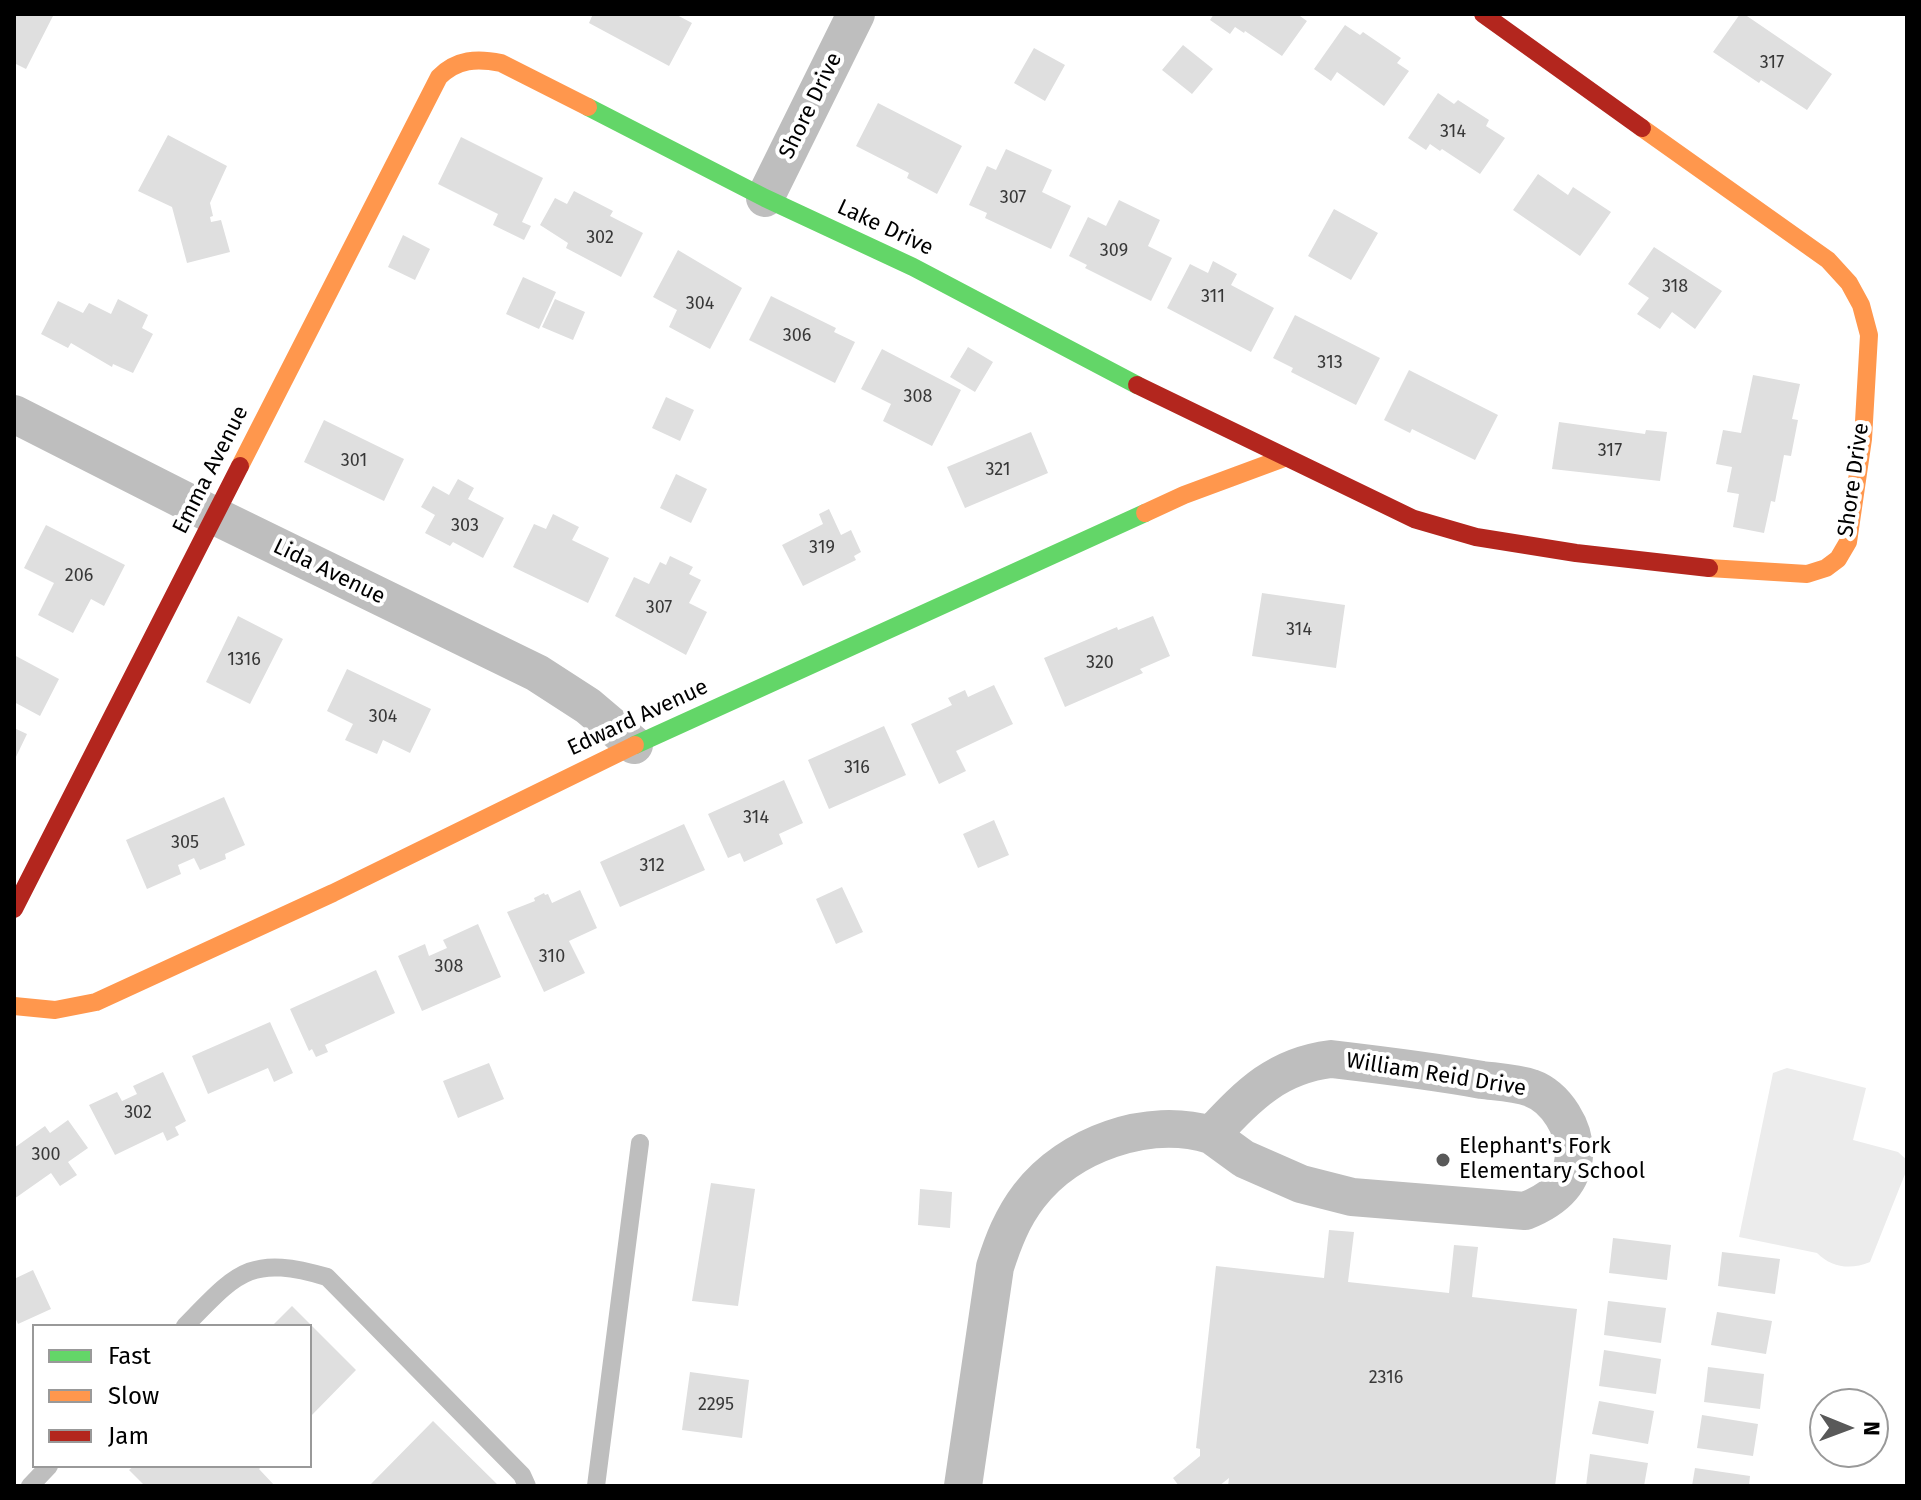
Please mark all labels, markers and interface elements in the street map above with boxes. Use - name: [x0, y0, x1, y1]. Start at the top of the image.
- street label: Shore Drive: [774, 49, 848, 163]
- house number: 317: [1760, 52, 1784, 74]
- house number: 314: [1440, 121, 1466, 143]
- house number: 307: [1000, 187, 1026, 209]
- street label: Lake Drive: [833, 194, 937, 262]
- house number: 302: [586, 227, 614, 249]
- house number: 309: [1100, 240, 1128, 262]
- house number: 318: [1662, 276, 1688, 298]
- house number: 311: [1201, 286, 1225, 308]
- house number: 304: [686, 293, 714, 315]
- house number: 306: [783, 325, 811, 347]
- house number: 313: [1317, 352, 1343, 374]
- house number: 308: [904, 386, 932, 408]
- street label: Emma Avenue: [167, 402, 255, 538]
- street label: Shore Drive: [1833, 421, 1875, 539]
- house number: 317: [1598, 440, 1622, 462]
- house number: 301: [341, 450, 367, 472]
- house number: 321: [985, 459, 1011, 481]
- house number: 303: [451, 515, 479, 537]
- street label: Lida Avenue: [269, 534, 389, 610]
- house number: 319: [809, 537, 835, 559]
- house number: 206: [65, 565, 93, 587]
- house number: 307: [646, 597, 672, 619]
- house number: 314: [1286, 619, 1312, 641]
- house number: 1316: [227, 649, 261, 671]
- house number: 320: [1086, 652, 1114, 674]
- street label: Edward Avenue: [564, 674, 712, 762]
- house number: 304: [369, 706, 397, 728]
- house number: 316: [844, 757, 870, 779]
- house number: 314: [743, 807, 769, 829]
- house number: 305: [171, 832, 199, 854]
- house number: 312: [639, 855, 665, 877]
- house number: 310: [539, 946, 565, 968]
- house number: 308: [435, 956, 463, 978]
- street label: William Reid Drive: [1344, 1048, 1528, 1102]
- house number: 302: [124, 1102, 152, 1124]
- place label: Elephant's Fork Elementary School: [1459, 1134, 1645, 1186]
- house number: 300: [31, 1144, 61, 1166]
- marker: Elephant's Fork Elementary School: [1434, 1151, 1452, 1169]
- legend: [32, 1324, 312, 1468]
- text: Fast: [108, 1342, 151, 1370]
- house number: 2316: [1369, 1367, 1403, 1389]
- text: Slow: [108, 1382, 159, 1410]
- north arrow: [1809, 1388, 1889, 1468]
- house number: 2295: [698, 1394, 734, 1416]
- text: N: [1858, 1421, 1885, 1436]
- text: Jam: [108, 1422, 149, 1450]

